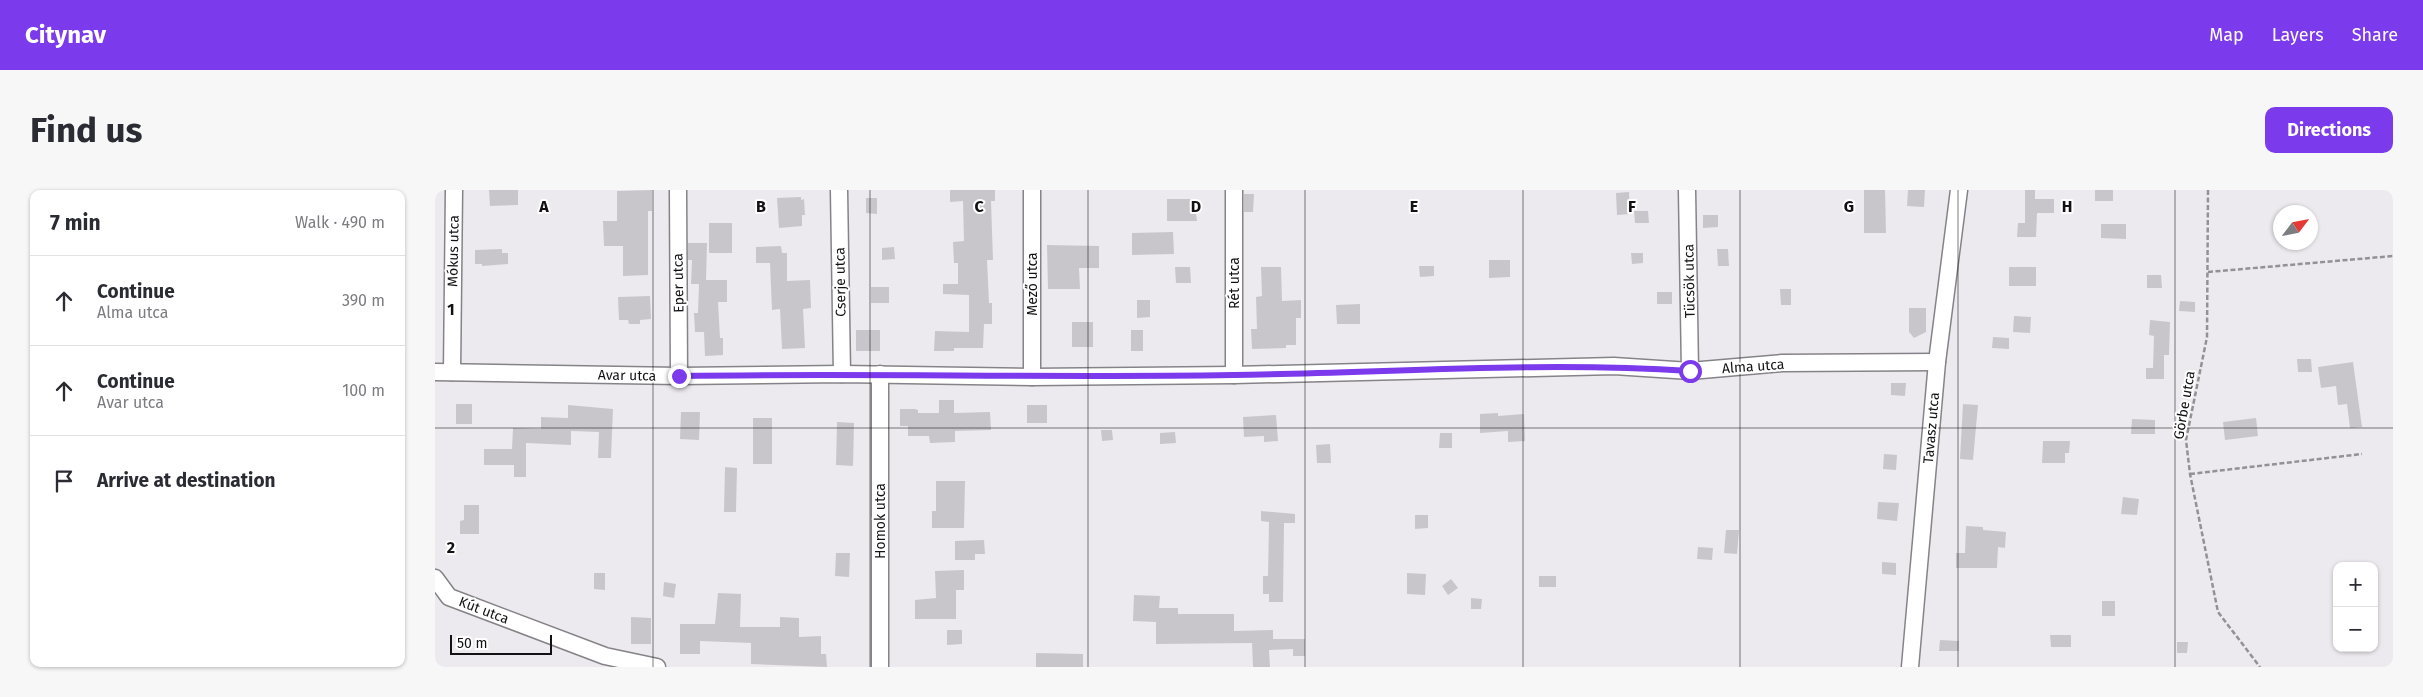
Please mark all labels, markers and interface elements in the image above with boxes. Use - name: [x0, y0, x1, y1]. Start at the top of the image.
- text: Citynav: [25, 21, 106, 49]
- text: Map: [2209, 24, 2244, 46]
- text: Layers: [2272, 24, 2324, 46]
- text: Share: [2352, 24, 2398, 46]
- button: Directions: [2265, 107, 2393, 153]
- text: Find us: [30, 109, 142, 151]
- text: A: [538, 197, 549, 216]
- text: B: [756, 197, 766, 216]
- text: C: [974, 197, 984, 216]
- text: D: [1191, 197, 1201, 216]
- text: E: [1410, 197, 1418, 216]
- text: F: [1628, 197, 1636, 216]
- text: G: [1844, 197, 1854, 216]
- text: H: [2062, 197, 2072, 216]
- north arrow: [2273, 205, 2318, 250]
- text: 7 min: [50, 210, 101, 236]
- text: Walk · 490 m: [295, 213, 385, 232]
- street label: Mókus utca: [444, 215, 463, 287]
- street label: Tücsök utca: [1680, 244, 1699, 318]
- street label: Cserje utca: [831, 247, 850, 317]
- street label: Mező utca: [1024, 252, 1041, 316]
- street label: Eper utca: [669, 253, 688, 313]
- street label: Rét utca: [1226, 257, 1243, 309]
- text: Continue: [97, 280, 175, 303]
- icon: ahead: [50, 287, 78, 315]
- text: 390 m: [342, 291, 385, 310]
- text: 1: [447, 300, 455, 319]
- text: Alma utca: [97, 303, 169, 322]
- street label: Alma utca: [1721, 356, 1785, 377]
- route start: [1679, 360, 1702, 383]
- route end: [668, 365, 691, 388]
- street label: Avar utca: [598, 366, 656, 385]
- text: Continue: [97, 370, 175, 393]
- street label: Görbe utca: [2170, 370, 2199, 441]
- icon: ahead: [50, 377, 78, 405]
- text: 100 m: [342, 381, 385, 400]
- street label: Tavasz utca: [1920, 392, 1943, 464]
- text: Avar utca: [97, 393, 164, 412]
- icon: arrive: [50, 467, 78, 495]
- text: Arrive at destination: [97, 469, 276, 492]
- street label: Homok utca: [872, 483, 889, 559]
- text: 2: [447, 538, 455, 557]
- map controls: [2333, 562, 2378, 652]
- button: +: [2333, 562, 2378, 607]
- street label: Kút utca: [456, 593, 511, 628]
- button: −: [2333, 607, 2378, 652]
- scale bar: [450, 632, 553, 655]
- text: 50 m: [457, 635, 488, 652]

